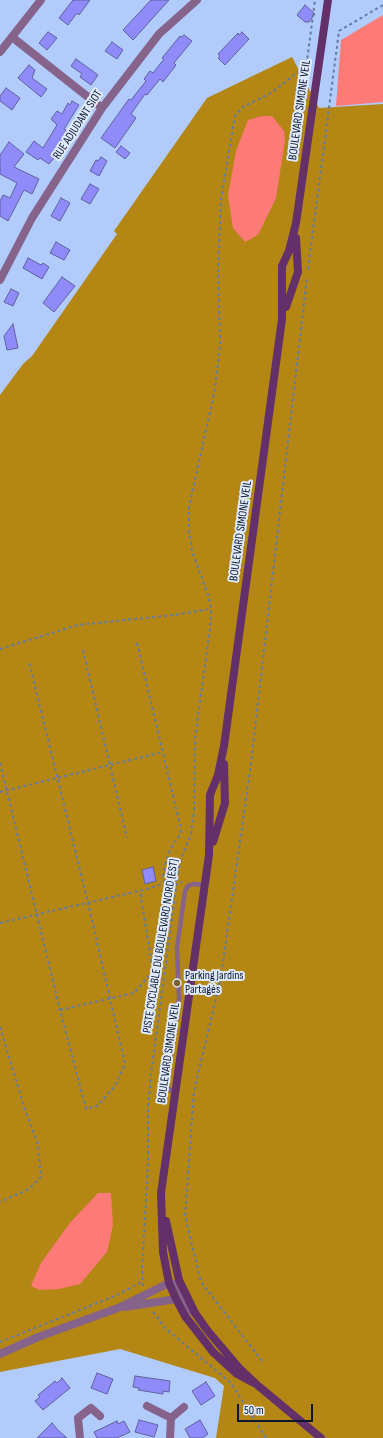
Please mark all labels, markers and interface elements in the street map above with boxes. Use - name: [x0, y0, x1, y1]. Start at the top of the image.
- street label: BOULEVARD SIMONE VEIL: [286, 59, 314, 161]
- street label: RUE ADJUDANT SIOT: [50, 88, 106, 162]
- street label: BOULEVARD SIMONE VEIL: [227, 480, 255, 582]
- street label: PISTE CYCLABLE DU BOULEVARD NORD (EST): [140, 858, 182, 1034]
- place label: Parking Jardins Partagés: [185, 969, 244, 997]
- marker: Parking Jardins Partagés: [172, 978, 182, 988]
- street label: BOULEVARD SIMONE VEIL: [155, 1002, 183, 1104]
- scale bar: [239, 1396, 315, 1422]
- text: 50 m: [244, 1403, 264, 1418]

